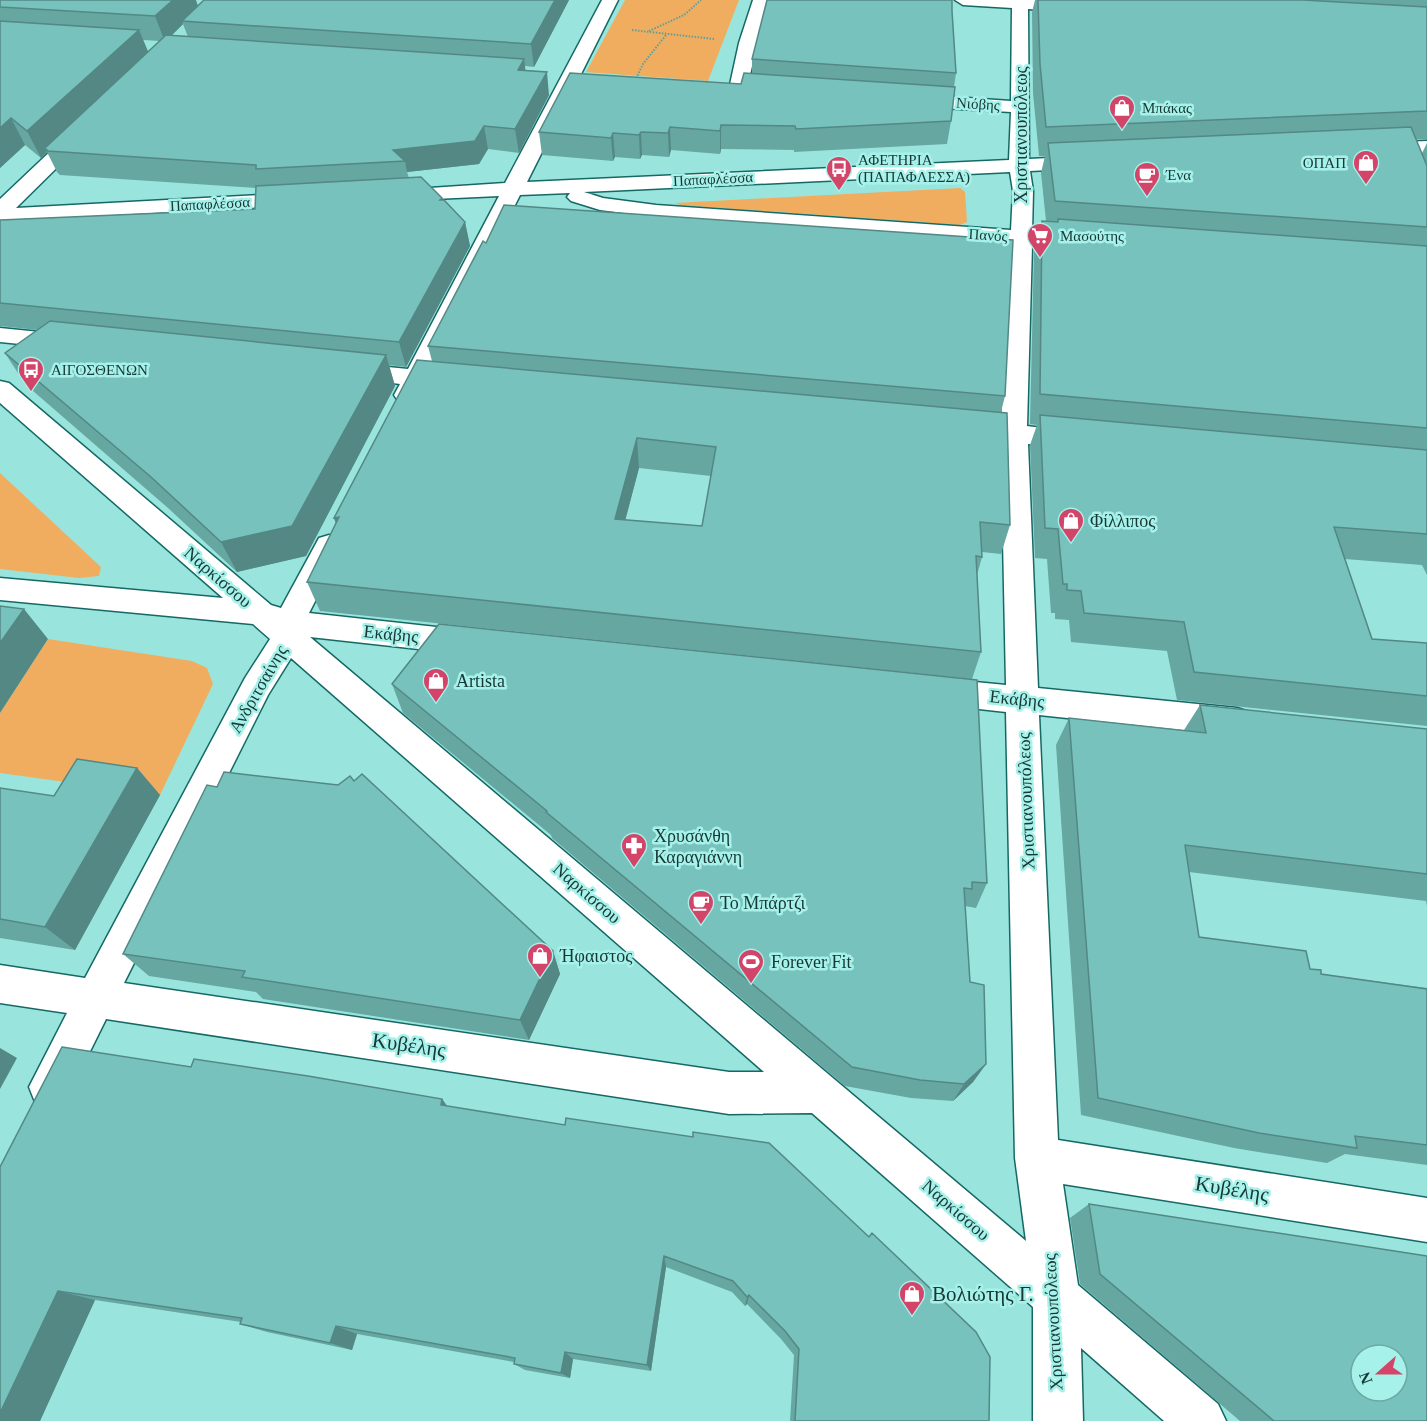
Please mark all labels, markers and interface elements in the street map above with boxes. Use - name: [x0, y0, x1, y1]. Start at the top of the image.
- street label: Χριστιανουπόλεως: [1011, 66, 1031, 204]
- shop icon: Μπάκας: [1107, 93, 1137, 131]
- street label: Νιόβης: [956, 94, 1000, 114]
- place label: Μπάκας: [1142, 100, 1192, 116]
- shop icon: ΟΠΑΠ: [1351, 148, 1381, 186]
- place label: ΑΦΕΤΗΡΙΑ (ΠΑΠΑΦΛΕΣΣΑ): [858, 152, 970, 186]
- bus stop icon: ΑΦΕΤΗΡΙΑ (ΠΑΠΑΦΛΕΣΣΑ): [824, 154, 854, 192]
- place label: ΟΠΑΠ: [1303, 155, 1346, 171]
- cafe icon: Ένα: [1132, 160, 1162, 198]
- place label: Ένα: [1165, 167, 1191, 183]
- street label: Παπαφλέσσα: [672, 169, 754, 189]
- street label: Παπαφλέσσα: [169, 194, 251, 214]
- supermarket icon: Μασούτης: [1025, 221, 1055, 259]
- street label: Πανός: [968, 226, 1008, 244]
- place label: Μασούτης: [1060, 228, 1124, 244]
- bus stop icon: ΑΙΓΟΣΘΕΝΩΝ: [16, 355, 46, 393]
- place label: ΑΙΓΟΣΘΕΝΩΝ: [51, 362, 148, 378]
- shop icon: Φίλλιπος: [1056, 506, 1086, 544]
- place label: Φίλλιπος: [1090, 511, 1155, 531]
- street label: Ναρκίσσου: [180, 542, 256, 612]
- street label: Εκάβης: [363, 621, 419, 647]
- street label: Ανδριτσαίνης: [225, 642, 291, 736]
- shop icon: Artista: [421, 666, 451, 704]
- place label: Artista: [456, 671, 505, 691]
- street label: Εκάβης: [989, 686, 1045, 712]
- street label: Χριστιανουπόλεως: [1014, 732, 1038, 870]
- place label: Χρυσάνθη Καραγιάννη: [654, 826, 742, 867]
- pharmacy icon: Χρυσάνθη Καραγιάννη: [619, 831, 649, 869]
- street label: Ναρκίσσου: [549, 858, 625, 928]
- cafe icon: Το Μπάρτζι: [686, 888, 716, 926]
- place label: Το Μπάρτζι: [720, 893, 805, 913]
- shop icon: Ήφαιστος: [525, 941, 555, 979]
- place label: Ήφαιστος: [559, 946, 632, 966]
- sports icon: Forever Fit: [736, 947, 766, 985]
- place label: Forever Fit: [771, 952, 852, 972]
- street label: Κυβέλης: [371, 1028, 448, 1062]
- street label: Κυβέλης: [1193, 1171, 1271, 1207]
- street label: Ναρκίσσου: [918, 1175, 994, 1245]
- street label: Χριστιανουπόλεως: [1039, 1253, 1067, 1391]
- shop icon: Βολιώτης Γ.: [897, 1279, 927, 1317]
- place label: Βολιώτης Γ.: [932, 1282, 1034, 1306]
- north arrow: [1349, 1343, 1409, 1403]
- text: N: [1355, 1369, 1375, 1387]

